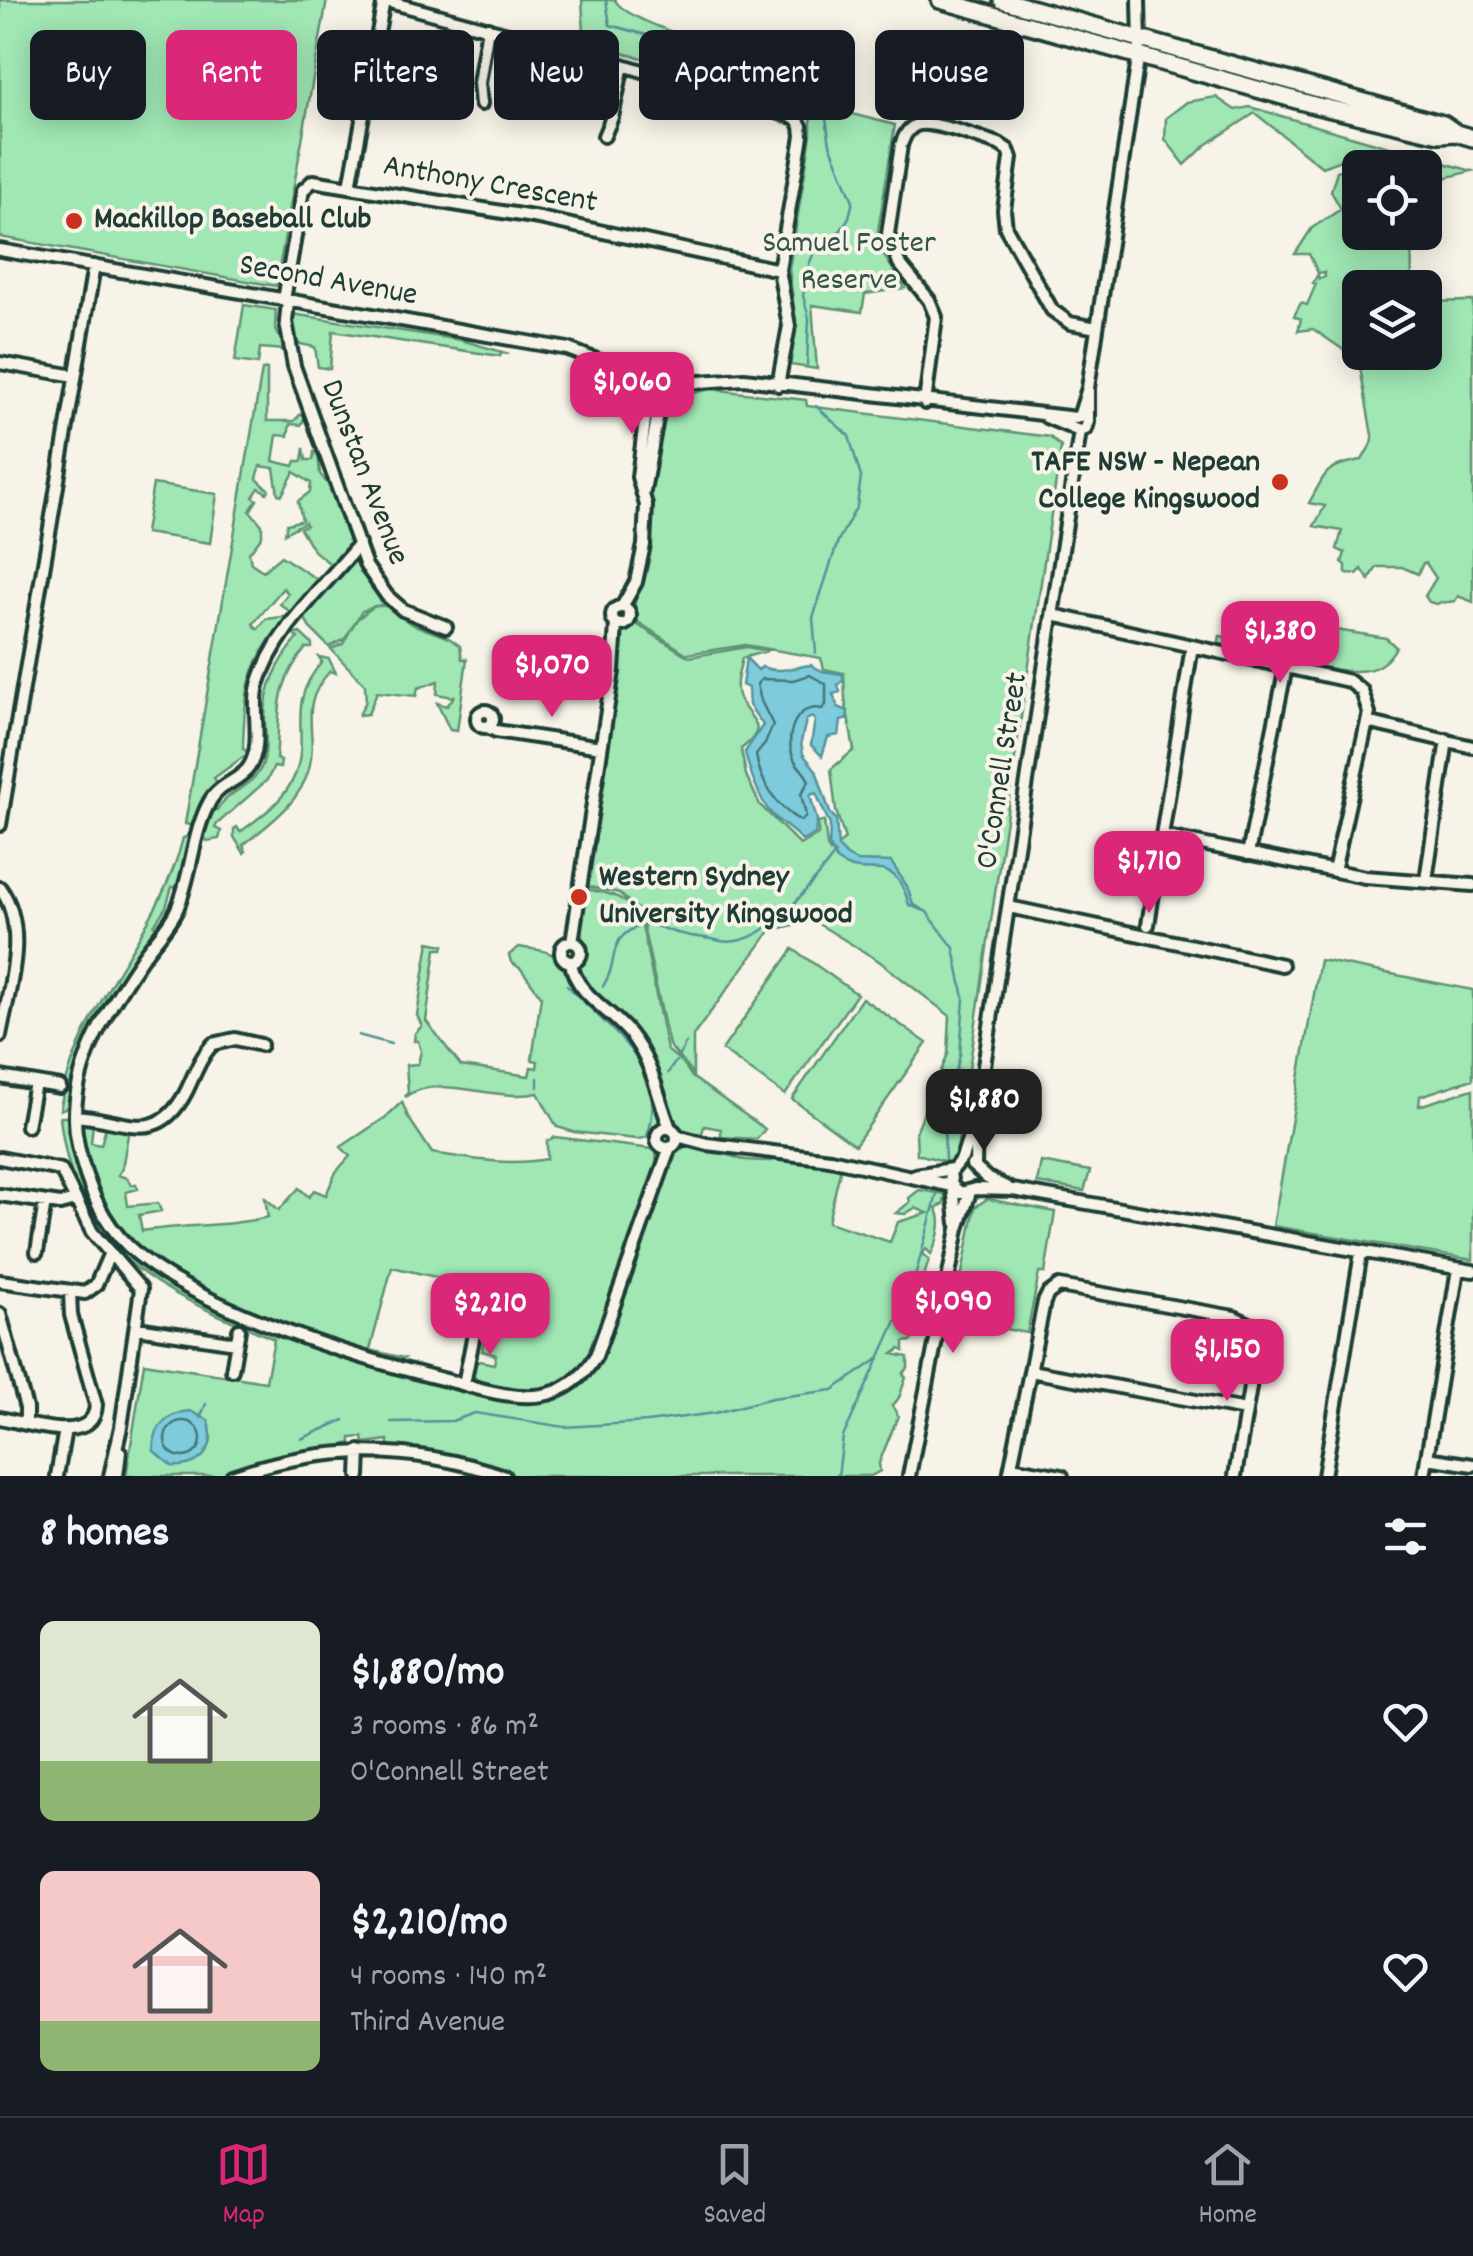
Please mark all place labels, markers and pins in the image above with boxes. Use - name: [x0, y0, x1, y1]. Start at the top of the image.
- place label: Mackillop Baseball Club: [94, 198, 372, 244]
- marker: Mackillop Baseball Club: [63, 210, 85, 232]
- pin: $1,060: [551, 352, 713, 437]
- place label: TAFE NSW - Nepean College Kingswood: [1031, 441, 1260, 524]
- marker: TAFE NSW - Nepean College Kingswood: [1269, 471, 1291, 493]
- pin: $1,380: [1199, 601, 1361, 686]
- pin: $1,070: [471, 635, 633, 720]
- pin: $1,710: [1068, 831, 1230, 916]
- place label: Western Sydney University Kingswood: [599, 856, 853, 939]
- marker: Western Sydney University Kingswood: [568, 886, 590, 908]
- pin: $1,880: [903, 1069, 1065, 1154]
- pin: $1,090: [872, 1271, 1034, 1356]
- pin: $2,210: [409, 1273, 571, 1358]
- pin: $1,150: [1146, 1319, 1308, 1404]

